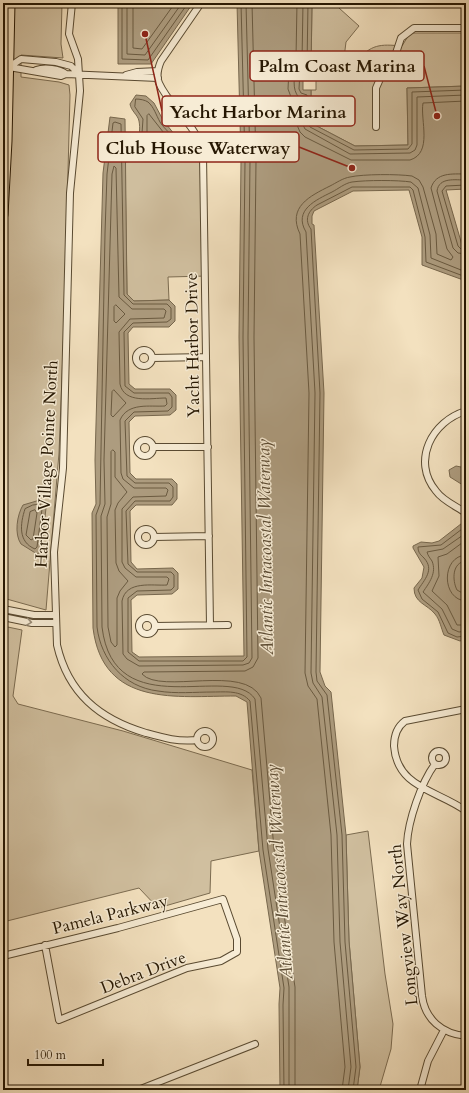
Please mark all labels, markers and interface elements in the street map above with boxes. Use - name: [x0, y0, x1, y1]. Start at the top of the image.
- callout: Palm Coast Marina: [250, 51, 424, 81]
- text: Palm Coast Marina: [258, 54, 416, 79]
- callout: Yacht Harbor Marina: [162, 96, 355, 126]
- text: Yacht Harbor Marina: [170, 100, 347, 125]
- callout: Club House Waterway: [98, 132, 299, 162]
- text: Club House Waterway: [106, 136, 291, 161]
- street label: Yacht Harbor Drive: [180, 272, 205, 418]
- street label: Harbor Village Pointe North: [30, 359, 63, 568]
- water label: Atlantic Intracoastal Waterway: [251, 438, 280, 656]
- one-way arrow: [26, 617, 32, 626]
- water label: Atlantic Intracoastal Waterway: [259, 763, 300, 982]
- street label: Longview Way North: [384, 842, 423, 1007]
- street label: Pamela Parkway: [50, 889, 170, 940]
- street label: Debra Drive: [97, 946, 189, 999]
- scale bar: [28, 1041, 103, 1067]
- text: 100 m: [34, 1047, 67, 1063]

